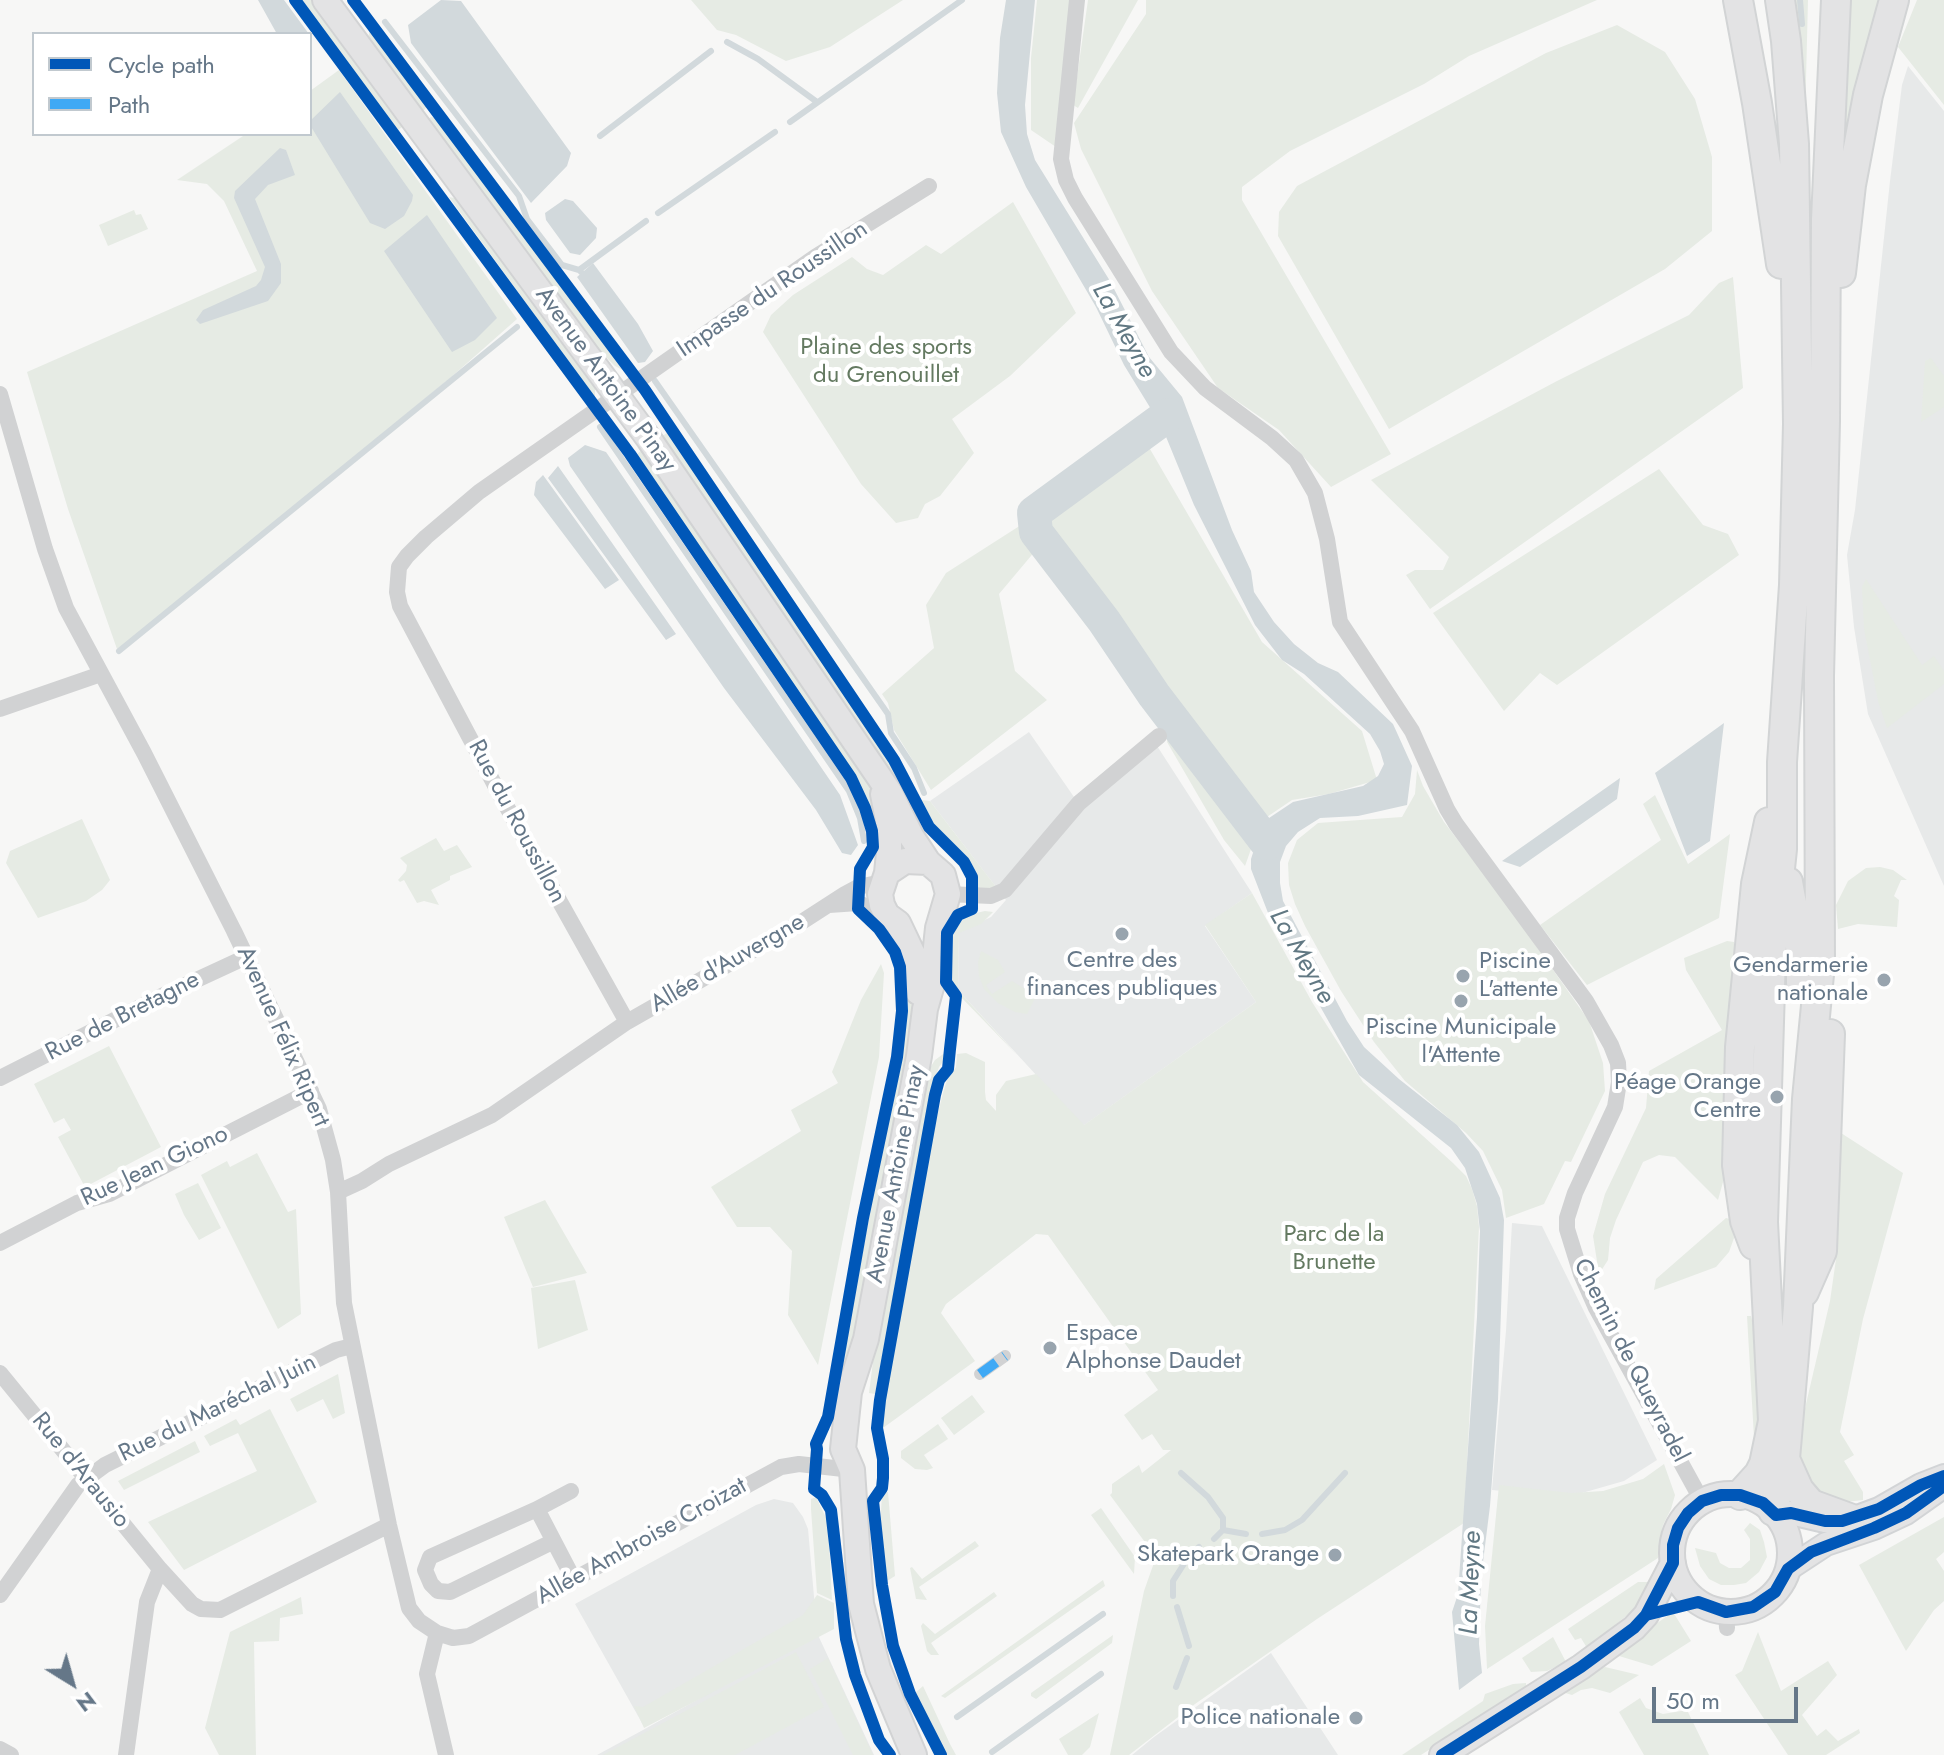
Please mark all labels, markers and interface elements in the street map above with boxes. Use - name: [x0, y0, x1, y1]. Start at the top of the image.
- legend: [32, 32, 312, 136]
- text: Cycle path: [108, 47, 215, 82]
- text: Path: [108, 87, 150, 122]
- street label: Impasse du Roussillon: [672, 216, 874, 364]
- water label: La Meyne: [1084, 278, 1162, 384]
- street label: Avenue Antoine Pinay: [528, 282, 682, 478]
- park label: Plaine des sports du Grenouillet: [800, 334, 972, 390]
- street label: Rue du Roussillon: [461, 736, 571, 908]
- water label: La Meyne: [1262, 904, 1340, 1010]
- street label: Allée d'Auvergne: [646, 908, 810, 1020]
- marker: Centre des finances publiques: [1113, 925, 1131, 943]
- street label: Avenue Félix Ripert: [229, 942, 335, 1132]
- place label: Centre des finances publiques: [1027, 947, 1217, 1003]
- place label: Piscine L'attente: [1479, 948, 1558, 1004]
- place label: Gendarmerie nationale: [1733, 952, 1868, 1008]
- street label: Rue de Bretagne: [41, 966, 205, 1068]
- marker: Piscine L'attente: [1454, 967, 1472, 985]
- marker: Gendarmerie nationale: [1875, 971, 1893, 989]
- marker: Piscine Municipale l'Attente: [1452, 992, 1470, 1010]
- place label: Piscine Municipale l'Attente: [1366, 1014, 1556, 1070]
- street label: Avenue Antoine Pinay: [862, 1062, 932, 1286]
- place label: Péage Orange Centre: [1614, 1069, 1761, 1125]
- marker: Péage Orange Centre: [1768, 1088, 1786, 1106]
- street label: Rue Jean Giono: [77, 1120, 233, 1214]
- park label: Parc de la Brunette: [1284, 1221, 1384, 1277]
- street label: Chemin de Queyradel: [1566, 1254, 1694, 1468]
- place label: Espace Alphonse Daudet: [1066, 1320, 1241, 1376]
- marker: Espace Alphonse Daudet: [1041, 1339, 1059, 1357]
- street label: Rue du Maréchal Juin: [115, 1349, 321, 1469]
- street label: Rue d'Arausio: [25, 1408, 135, 1534]
- street label: Allée Ambroise Croizat: [532, 1472, 752, 1612]
- water label: La Meyne: [1455, 1531, 1489, 1635]
- place label: Skatepark Orange: [1137, 1541, 1319, 1569]
- marker: Skatepark Orange: [1326, 1546, 1344, 1564]
- north arrow: [32, 1643, 112, 1723]
- scale bar: [1656, 1671, 1802, 1721]
- text: 50 m: [1666, 1683, 1720, 1718]
- text: N: [70, 1684, 103, 1720]
- place label: Police nationale: [1180, 1704, 1340, 1732]
- marker: Police nationale: [1347, 1709, 1365, 1727]

